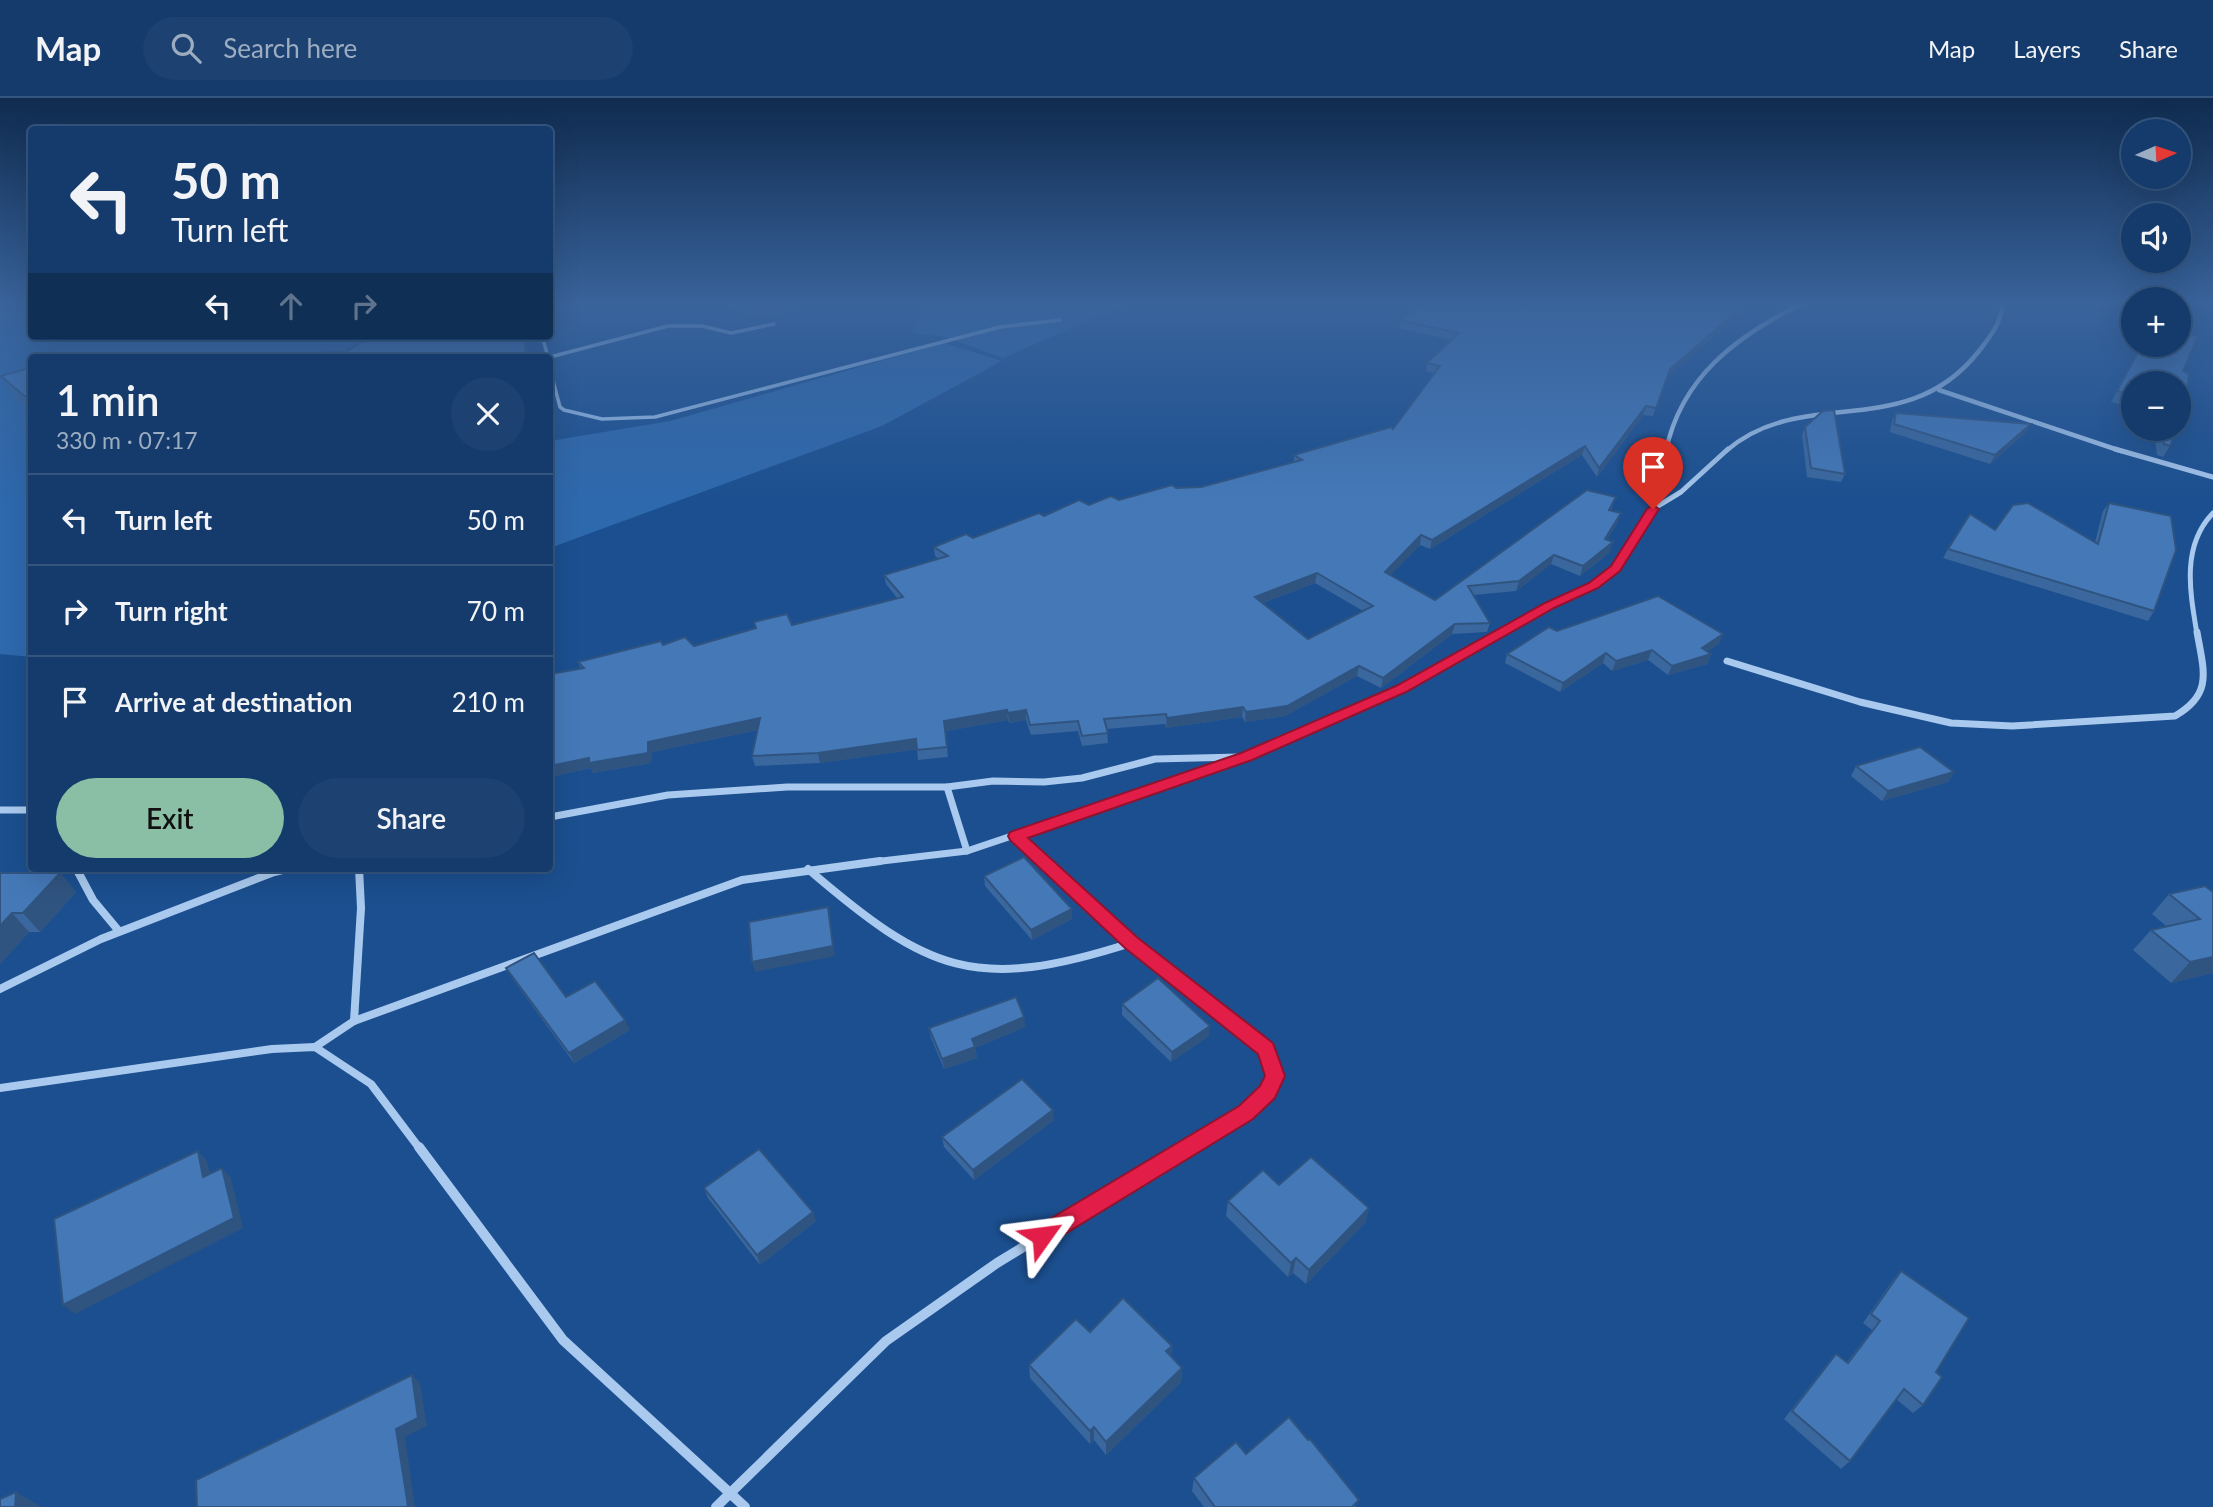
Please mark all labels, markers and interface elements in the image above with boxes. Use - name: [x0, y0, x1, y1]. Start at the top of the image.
- search box: [143, 17, 633, 80]
- text: Map: [35, 28, 101, 68]
- icon: search: [167, 29, 205, 67]
- text: Search here: [223, 32, 357, 64]
- text: Map: [1928, 34, 1975, 63]
- text: Layers: [2013, 34, 2081, 63]
- text: Share: [2119, 34, 2178, 63]
- north arrow: [2121, 119, 2191, 189]
- map controls: [2121, 119, 2191, 441]
- text: 50 m: [171, 151, 281, 209]
- icon: left: [56, 154, 147, 245]
- button: sound: [2121, 203, 2191, 273]
- text: Turn left: [171, 210, 288, 249]
- icon: left: [199, 287, 237, 325]
- icon: ahead: [272, 287, 310, 325]
- icon: right: [345, 287, 383, 325]
- button: +: [2121, 287, 2191, 357]
- button: −: [2121, 371, 2191, 441]
- text: 1 min: [56, 375, 160, 425]
- button: close: [451, 377, 525, 451]
- text: 330 m · 07:17: [56, 426, 198, 454]
- pin: [1623, 437, 1683, 509]
- icon: arrive: [1634, 448, 1672, 486]
- icon: left: [56, 501, 94, 539]
- text: Turn left: [115, 504, 212, 536]
- text: 50 m: [467, 504, 525, 536]
- icon: right: [56, 592, 94, 630]
- text: Turn right: [115, 595, 228, 627]
- text: 70 m: [467, 595, 525, 627]
- icon: arrive: [56, 683, 94, 721]
- text: Arrive at destination: [115, 686, 352, 718]
- text: 210 m: [452, 686, 525, 718]
- button: Exit: [56, 778, 284, 858]
- button: Share: [298, 778, 525, 858]
- position arrow: [1005, 1199, 1079, 1273]

